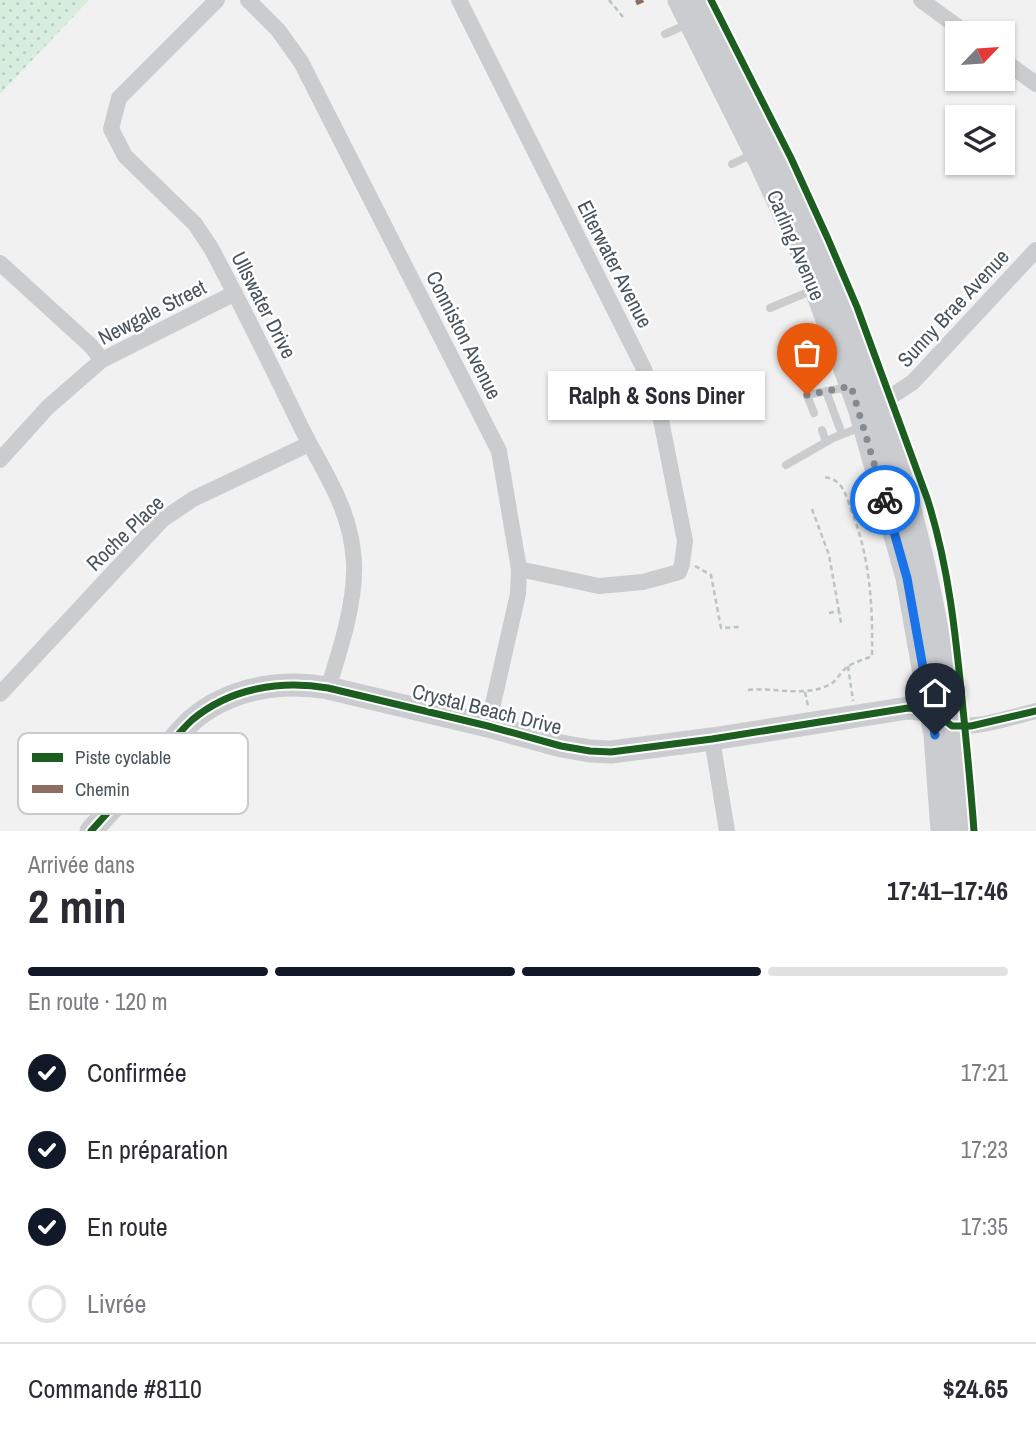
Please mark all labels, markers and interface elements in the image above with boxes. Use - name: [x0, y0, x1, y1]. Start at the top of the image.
- north arrow: [945, 21, 1015, 91]
- map controls: [945, 21, 1015, 175]
- button: layers: [945, 105, 1015, 175]
- street label: Carling Avenue: [760, 185, 832, 305]
- street label: Elterwater Avenue: [570, 195, 660, 333]
- street label: Sunny Brae Avenue: [891, 243, 1015, 373]
- street label: Ullswater Drive: [225, 246, 303, 364]
- street label: Conniston Avenue: [419, 266, 509, 404]
- street label: Newgale Street: [93, 272, 211, 352]
- pin: [777, 323, 837, 395]
- icon: bag: [788, 334, 826, 372]
- callout: Ralph & Sons Diner: [548, 370, 765, 420]
- text: Ralph & Sons Diner: [568, 380, 745, 411]
- courier: [850, 465, 920, 535]
- icon: bike: [866, 481, 904, 519]
- street label: Roche Place: [80, 489, 170, 577]
- pin: [905, 663, 965, 735]
- icon: home: [916, 674, 954, 712]
- street label: Crystal Beach Drive: [409, 676, 565, 742]
- legend: [18, 733, 248, 814]
- text: Piste cyclable: [75, 744, 171, 770]
- text: Chemin: [75, 776, 130, 802]
- text: Arrivée dans: [28, 849, 135, 880]
- text: 17:41–17:46: [887, 873, 1008, 908]
- text: 2 min: [28, 875, 127, 937]
- text: En route · 120 m: [28, 986, 167, 1017]
- icon: check: [28, 1054, 66, 1092]
- text: Confirmée: [87, 1055, 187, 1090]
- text: 17:21: [961, 1057, 1008, 1088]
- icon: check: [28, 1131, 66, 1169]
- text: En préparation: [87, 1132, 228, 1167]
- text: 17:23: [961, 1134, 1008, 1165]
- icon: check: [28, 1208, 66, 1246]
- text: En route: [87, 1209, 168, 1244]
- text: 17:35: [961, 1211, 1008, 1242]
- text: Livrée: [87, 1286, 146, 1321]
- text: Commande #8110: [28, 1371, 202, 1406]
- text: $24.65: [943, 1371, 1008, 1406]

